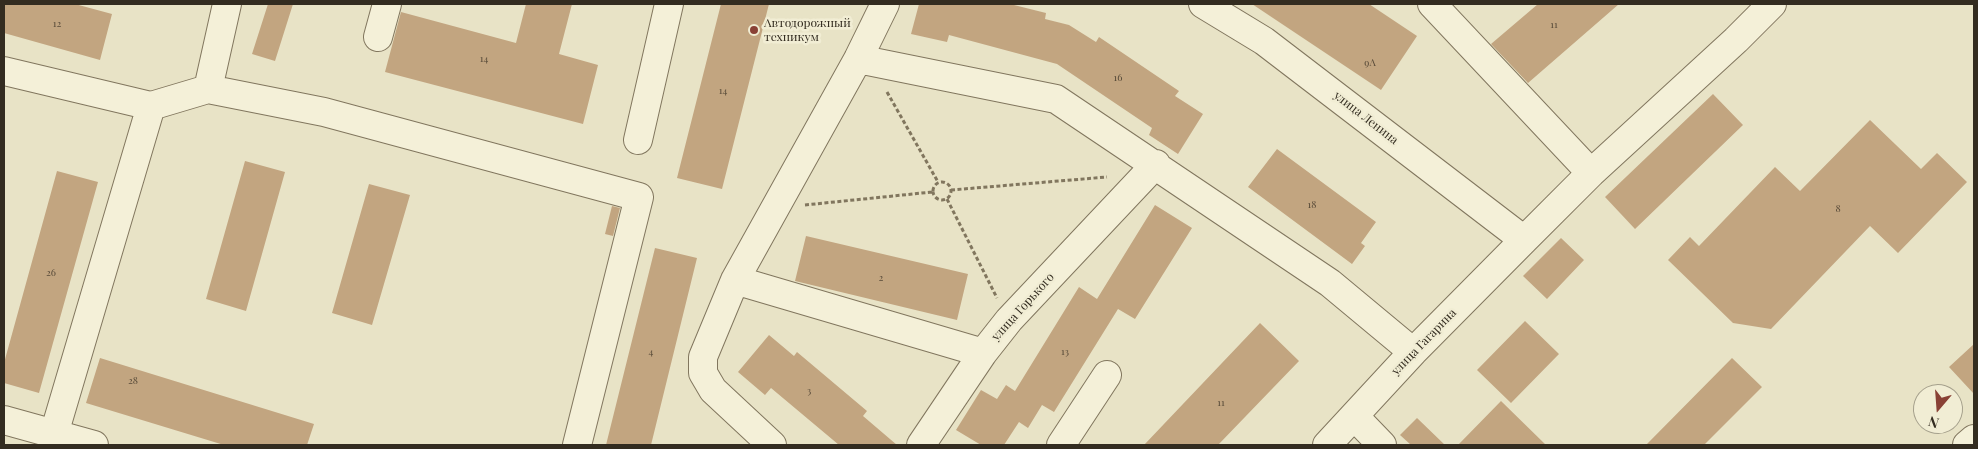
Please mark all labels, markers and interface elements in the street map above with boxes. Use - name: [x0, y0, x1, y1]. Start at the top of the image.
- place label: Автодорожный техникум: [764, 16, 851, 44]
- house number: 12: [53, 18, 61, 30]
- house number: 11: [1550, 19, 1558, 31]
- marker: Автодорожный техникум: [748, 24, 760, 36]
- house number: 14: [480, 53, 488, 65]
- house number: 9А: [1364, 57, 1376, 69]
- house number: 16: [1114, 72, 1122, 84]
- house number: 14: [719, 85, 727, 97]
- street label: улица Ленина: [1331, 88, 1401, 148]
- house number: 18: [1308, 199, 1316, 211]
- house number: 8: [1835, 203, 1841, 215]
- house number: 26: [46, 267, 56, 279]
- street label: улица Горького: [989, 270, 1057, 344]
- house number: 2: [879, 272, 883, 284]
- street label: улица Гагарина: [1389, 306, 1459, 378]
- house number: 4: [649, 346, 653, 358]
- house number: 13: [1061, 346, 1069, 358]
- house number: 28: [128, 375, 138, 387]
- north arrow: [1913, 384, 1963, 434]
- house number: 3: [807, 385, 811, 397]
- house number: 11: [1217, 397, 1225, 409]
- text: N: [1926, 412, 1941, 433]

